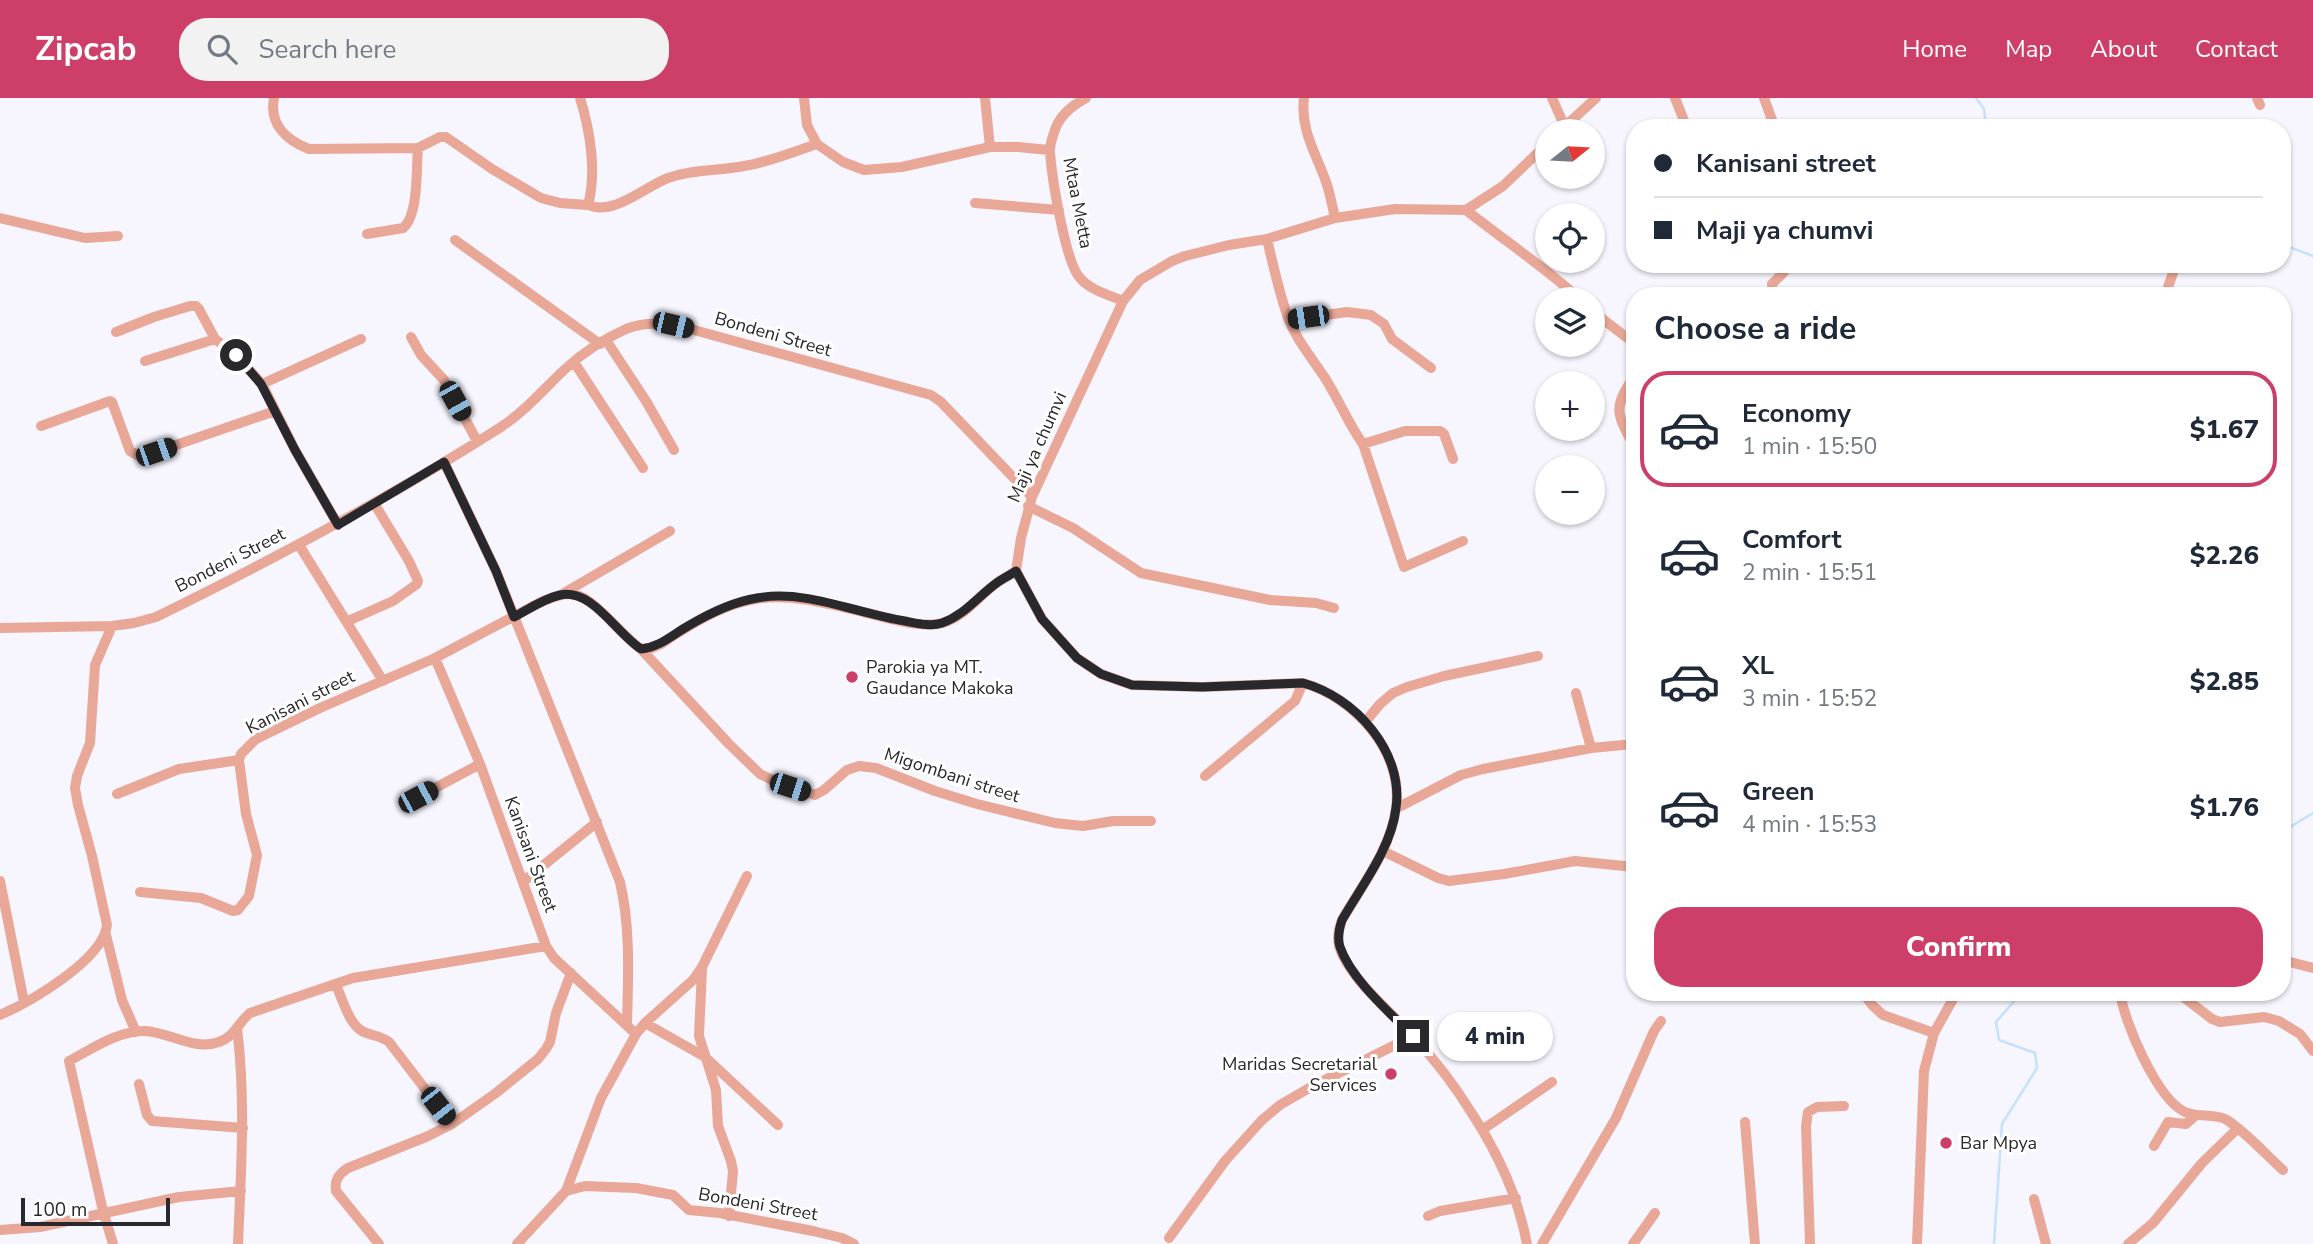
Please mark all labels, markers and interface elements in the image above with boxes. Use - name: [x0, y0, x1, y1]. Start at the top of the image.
- search box: [179, 18, 669, 81]
- text: Zipcab: [35, 27, 137, 72]
- icon: search: [203, 30, 241, 68]
- text: Search here: [259, 32, 396, 67]
- text: Home: [1902, 33, 1967, 65]
- text: Map: [2005, 33, 2052, 65]
- text: About: [2090, 33, 2157, 65]
- text: Contact: [2195, 33, 2278, 65]
- north arrow: [1535, 119, 1605, 189]
- map controls: [1535, 119, 1605, 525]
- text: Kanisani street: [1696, 146, 1876, 181]
- street label: Mtaa Metta: [1057, 155, 1099, 251]
- button: locate: [1535, 203, 1605, 273]
- text: Maji ya chumvi: [1696, 213, 1873, 248]
- button: layers: [1535, 287, 1605, 357]
- car: [1286, 304, 1331, 330]
- street label: Bondeni Street: [712, 306, 835, 362]
- text: Choose a ride: [1654, 307, 1856, 350]
- car: [651, 310, 696, 340]
- route start: [220, 339, 252, 371]
- button: +: [1535, 371, 1605, 441]
- car: [436, 378, 475, 424]
- street label: Maji ya chumvi: [1002, 388, 1072, 506]
- text: Economy: [1742, 396, 1851, 431]
- icon: car: [1658, 398, 1721, 461]
- text: $1.67: [2190, 412, 2259, 447]
- text: 1 min · 15:50: [1742, 431, 1877, 462]
- car: [133, 435, 180, 469]
- button: −: [1535, 455, 1605, 525]
- street label: Bondeni Street: [171, 522, 290, 598]
- text: Comfort: [1742, 522, 1842, 557]
- icon: car: [1658, 524, 1721, 587]
- text: $2.26: [2190, 538, 2259, 573]
- text: 2 min · 15:51: [1742, 557, 1877, 588]
- text: XL: [1742, 648, 1774, 683]
- icon: car: [1658, 650, 1721, 713]
- place label: Parokia ya MT. Gaudance Makoka: [866, 655, 1013, 700]
- street label: Kanisani street: [242, 664, 359, 740]
- text: $2.85: [2190, 664, 2259, 699]
- marker: Parokia ya MT. Gaudance Makoka: [844, 669, 860, 685]
- text: 3 min · 15:52: [1742, 683, 1877, 714]
- street label: Migombani street: [881, 742, 1024, 808]
- car: [767, 771, 814, 803]
- text: Green: [1742, 774, 1815, 809]
- icon: car: [1658, 776, 1721, 839]
- car: [395, 778, 442, 816]
- text: $1.76: [2190, 790, 2259, 825]
- street label: Kanisani Street: [499, 793, 563, 916]
- text: 4 min · 15:53: [1742, 809, 1877, 840]
- button: Confirm: [1654, 907, 2263, 987]
- callout: 4 min: [1438, 1012, 1553, 1060]
- route end: [1397, 1020, 1429, 1052]
- text: 4 min: [1465, 1021, 1525, 1052]
- place label: Maridas Secretarial Services: [1222, 1052, 1378, 1097]
- marker: Maridas Secretarial Services: [1383, 1066, 1399, 1082]
- car: [417, 1083, 460, 1129]
- place label: Bar Mpya: [1960, 1131, 2037, 1155]
- marker: Bar Mpya: [1938, 1135, 1954, 1151]
- street label: Bondeni Street: [697, 1182, 820, 1226]
- scale bar: [21, 1195, 170, 1227]
- text: 100 m: [32, 1197, 87, 1223]

